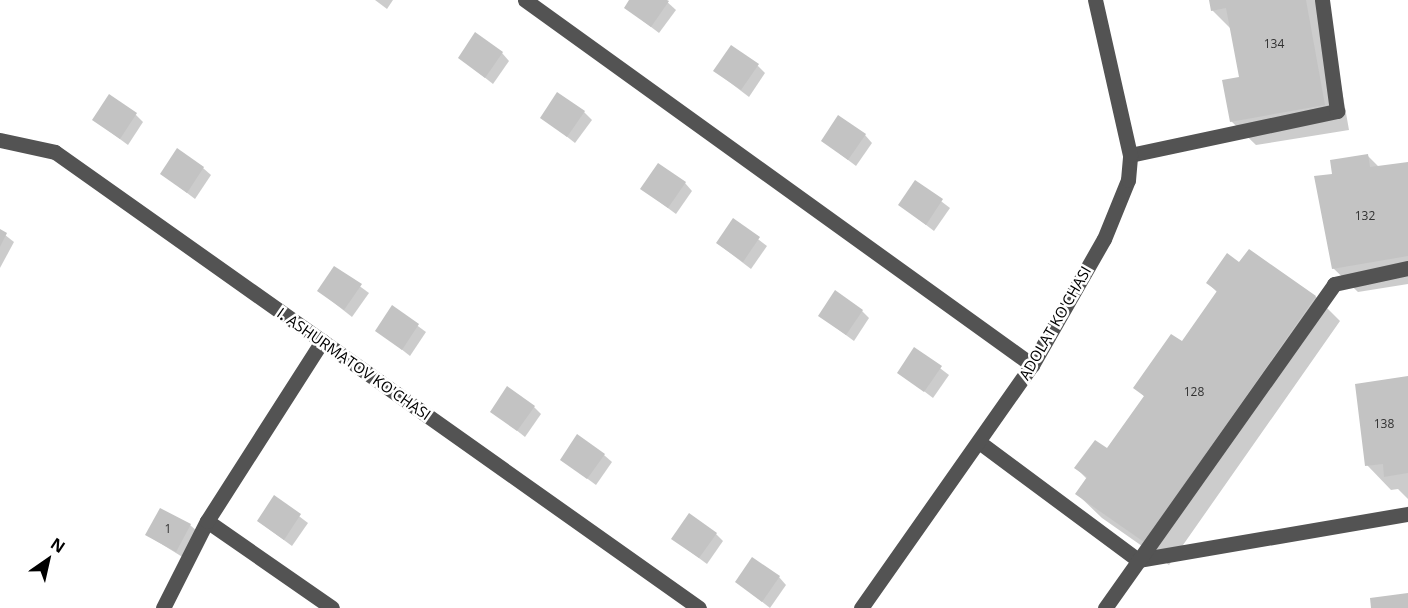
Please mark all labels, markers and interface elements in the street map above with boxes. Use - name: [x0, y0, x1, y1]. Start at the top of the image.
- house number: 134: [1264, 37, 1284, 51]
- house number: 132: [1355, 209, 1375, 223]
- street label: ADOLAT KO'CHASI: [1015, 263, 1095, 383]
- street label: I. ASHURMATOV KO'CHASI: [274, 304, 434, 424]
- house number: 128: [1184, 385, 1204, 399]
- house number: 138: [1374, 417, 1394, 431]
- house number: 1: [165, 522, 171, 536]
- north arrow: [18, 530, 78, 590]
- text: N: [47, 532, 70, 558]

